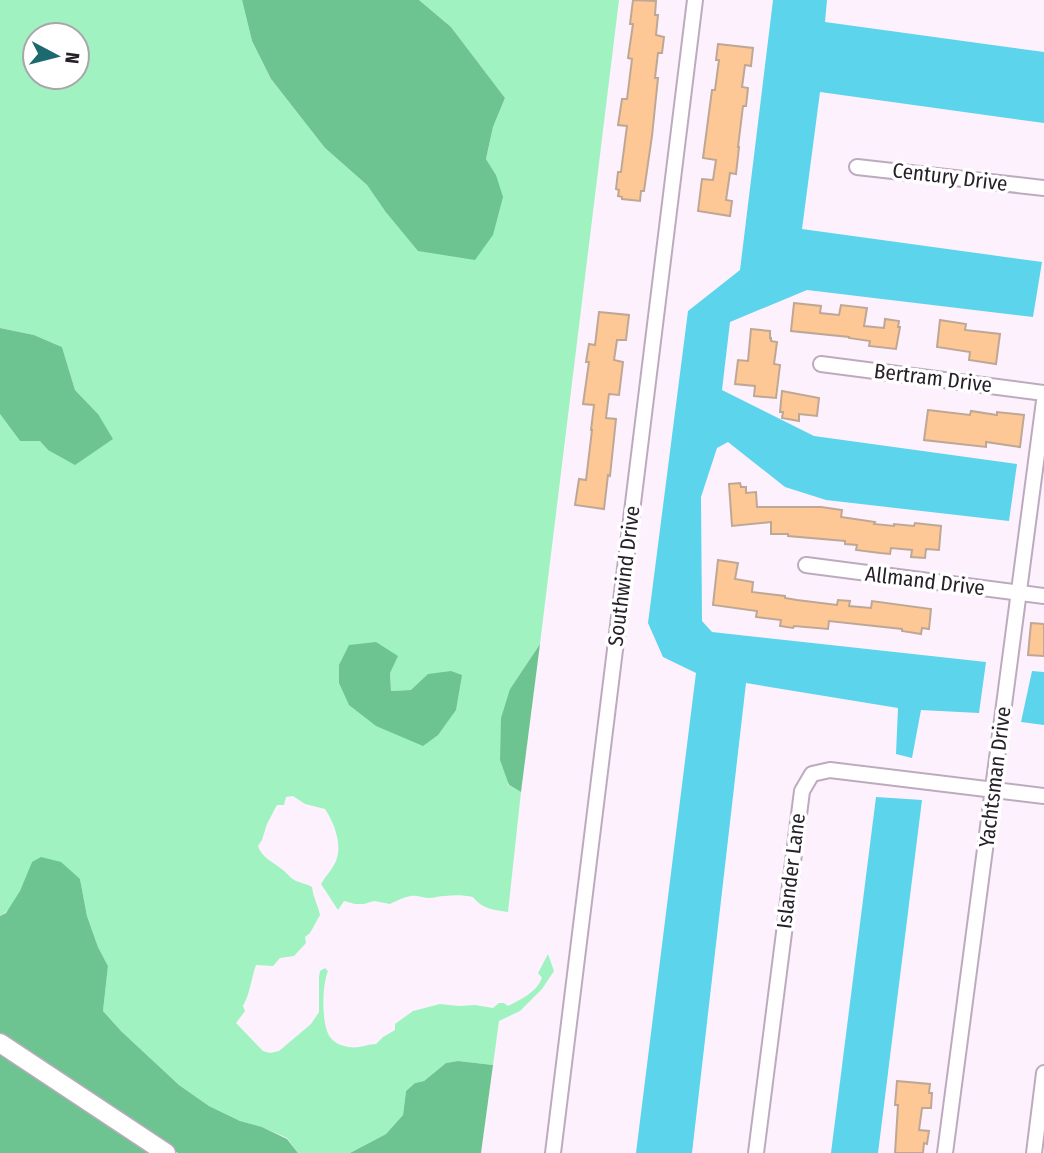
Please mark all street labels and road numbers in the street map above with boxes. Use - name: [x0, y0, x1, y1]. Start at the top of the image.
- street label: Century Drive: [891, 157, 1009, 197]
- street label: Bertram Drive: [873, 358, 993, 398]
- street label: Southwind Drive: [602, 504, 646, 648]
- street label: Allmand Drive: [864, 561, 986, 601]
- street label: Yachtsman Drive: [973, 705, 1017, 849]
- street label: Islander Lane: [771, 812, 811, 930]

